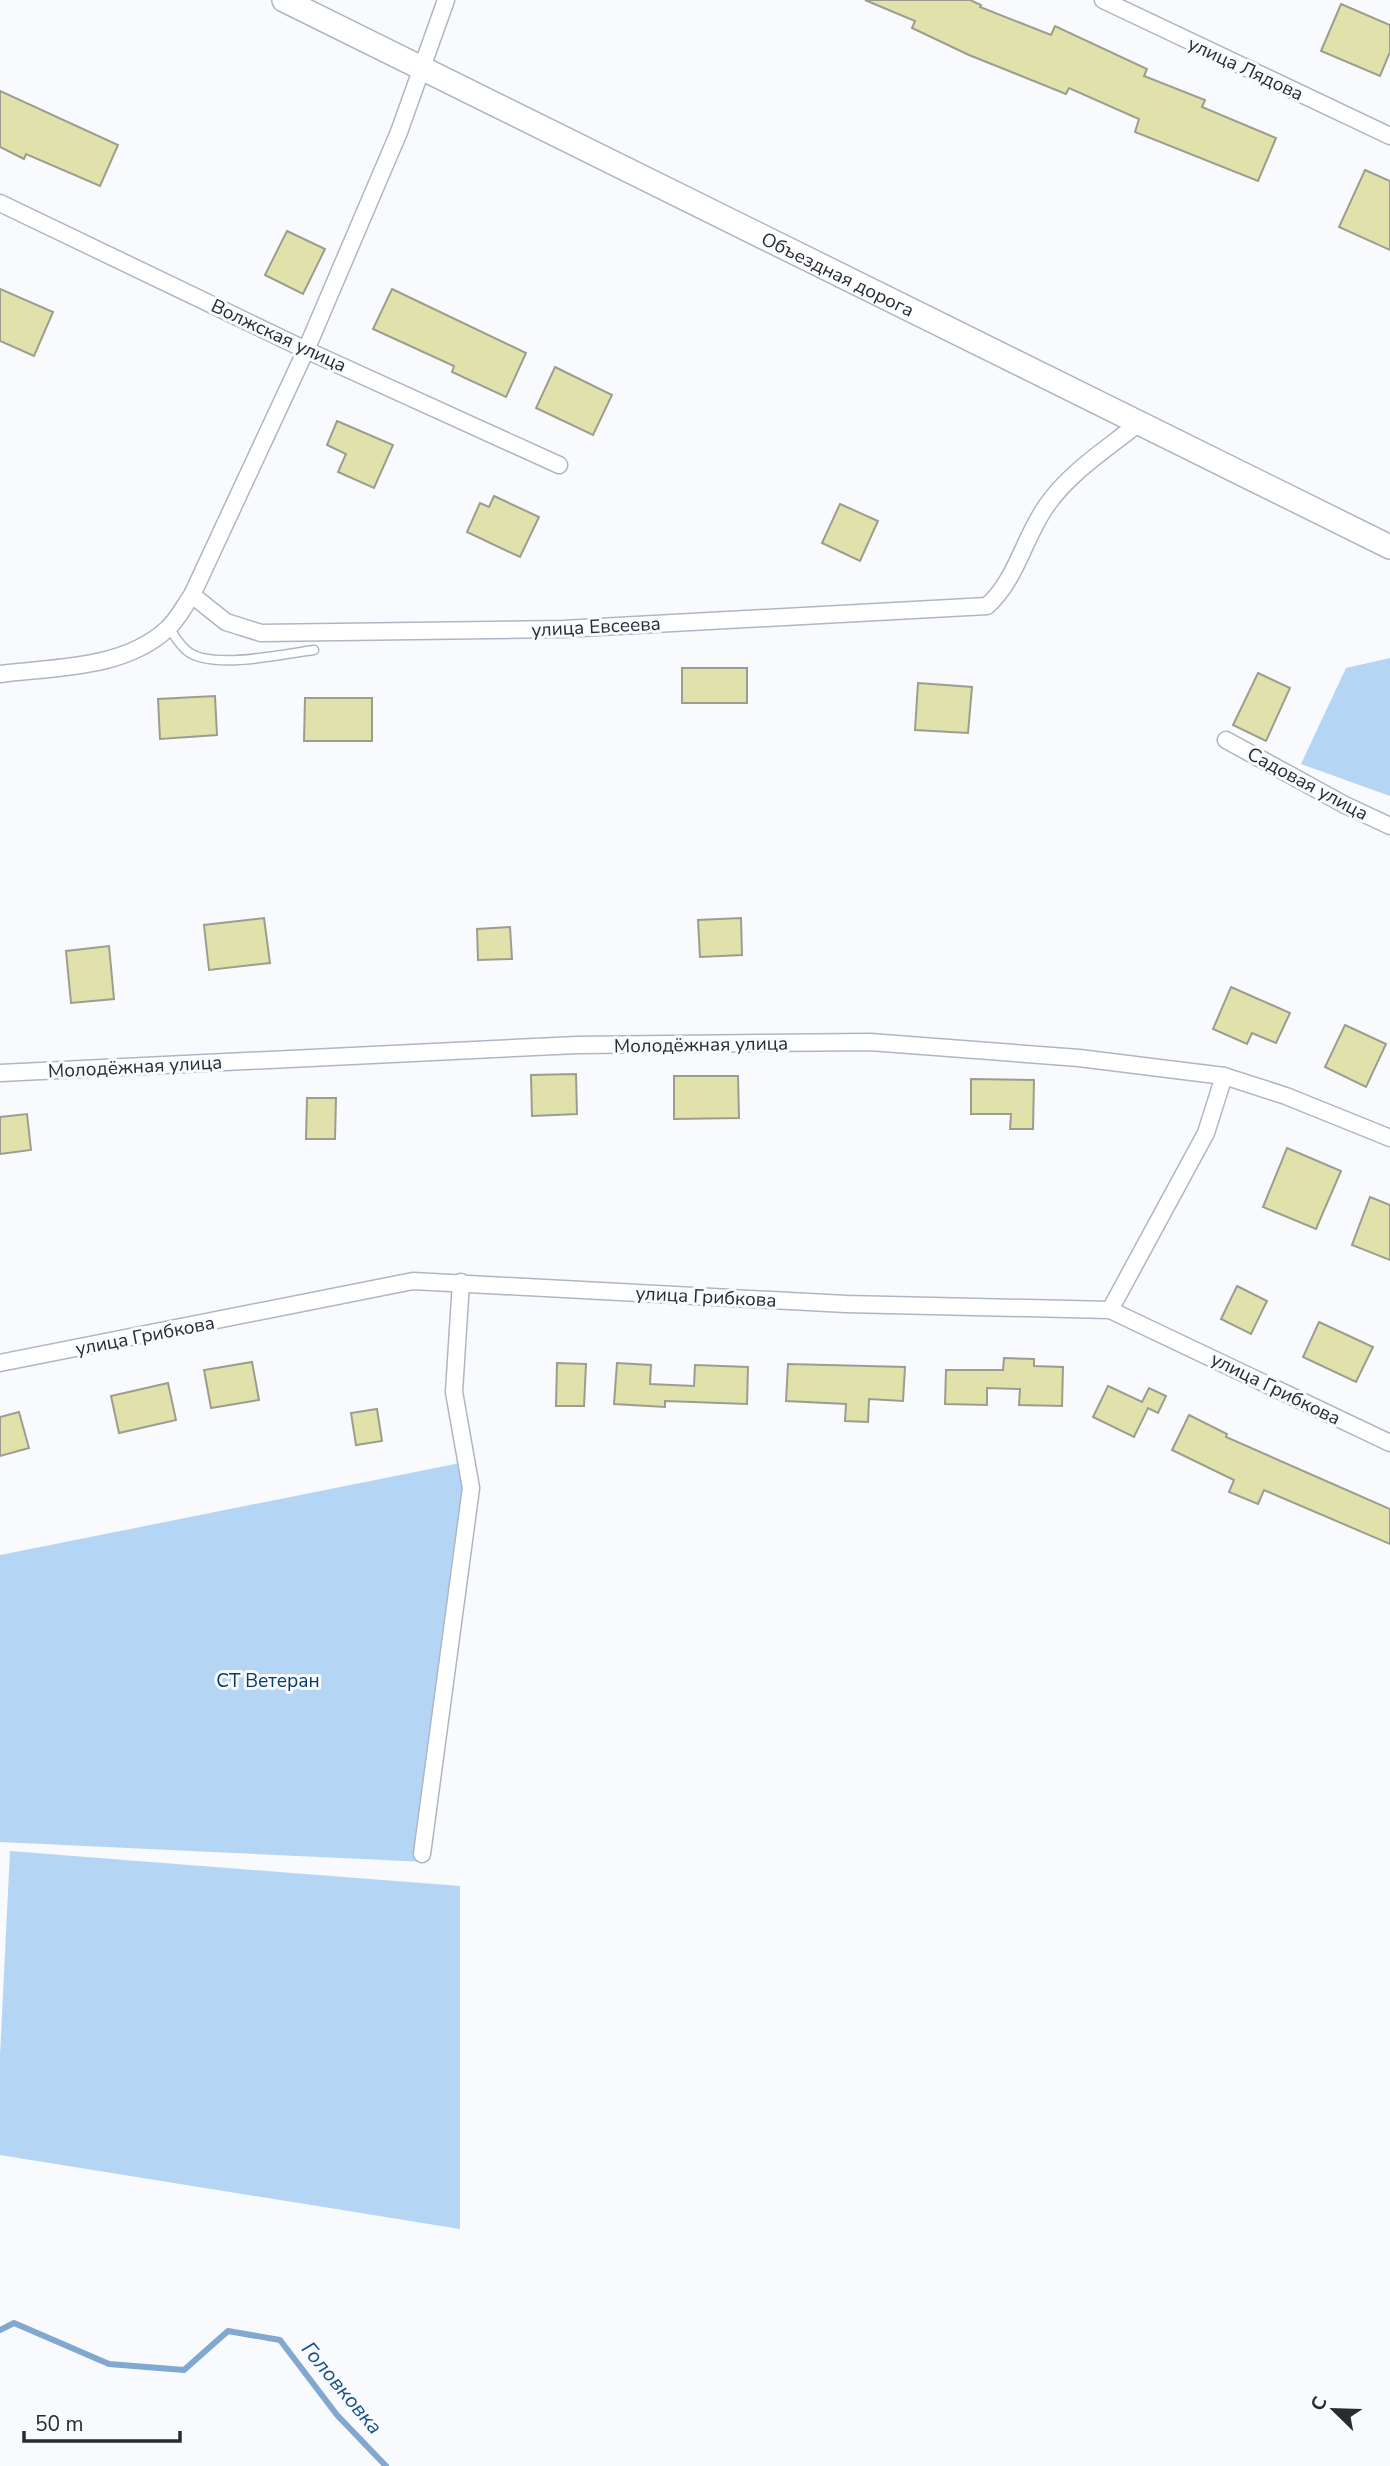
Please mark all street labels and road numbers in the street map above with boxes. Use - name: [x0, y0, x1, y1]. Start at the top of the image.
- street label: улица Лядова: [1184, 31, 1308, 107]
- street label: Объездная дорога: [757, 226, 918, 324]
- street label: Волжская улица: [207, 293, 350, 379]
- street label: улица Евсеева: [531, 611, 661, 643]
- street label: Садовая улица: [1242, 741, 1373, 827]
- street label: Молодёжная улица: [614, 1030, 788, 1060]
- street label: Молодёжная улица: [47, 1049, 223, 1085]
- street label: улица Грибкова: [635, 1280, 777, 1314]
- street label: улица Грибкова: [73, 1310, 217, 1362]
- street label: улица Грибкова: [1206, 1346, 1345, 1432]

